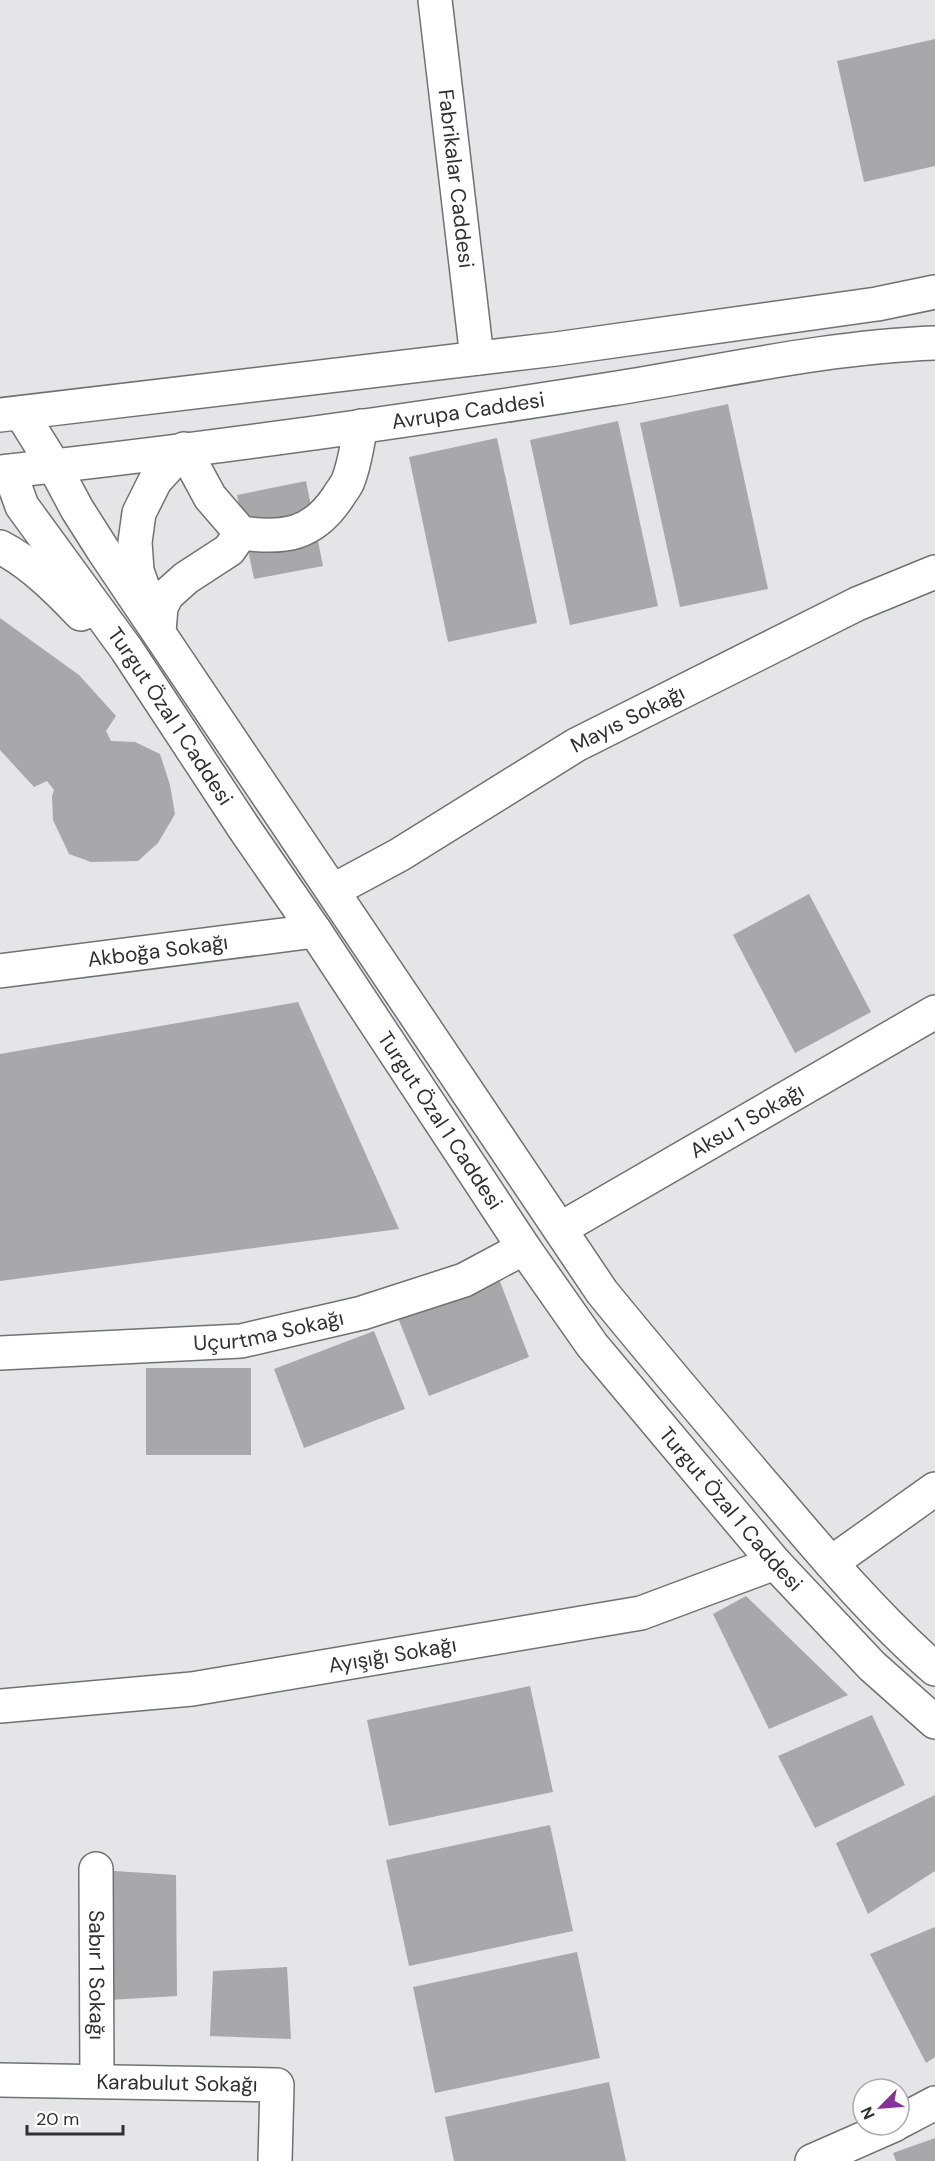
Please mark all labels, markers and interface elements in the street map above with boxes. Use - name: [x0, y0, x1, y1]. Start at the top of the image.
- street label: Fabrikalar Caddesi: [432, 88, 480, 270]
- street label: Avrupa Caddesi: [390, 386, 546, 436]
- street label: Turgut Özal 1 Caddesi: [101, 622, 239, 811]
- street label: Mayıs Sokağı: [566, 679, 689, 759]
- street label: Akboğa Sokağı: [86, 928, 230, 974]
- street label: Turgut Özal 1 Caddesi: [371, 1026, 509, 1215]
- street label: Aksu 1 Sokağı: [685, 1077, 809, 1165]
- street label: Uçurtma Sokağı: [193, 1304, 346, 1357]
- street label: Turgut Özal 1 Caddesi: [653, 1421, 809, 1598]
- street label: Ayışığı Sokağı: [326, 1630, 458, 1680]
- street label: Sabır 1 Sokağı: [82, 1910, 111, 2040]
- street label: Karabulut Sokağı: [96, 2068, 258, 2099]
- north arrow: [851, 2077, 911, 2137]
- scale bar: [27, 2098, 123, 2136]
- text: N: [856, 2103, 880, 2123]
- text: 20 m: [36, 2107, 79, 2131]

